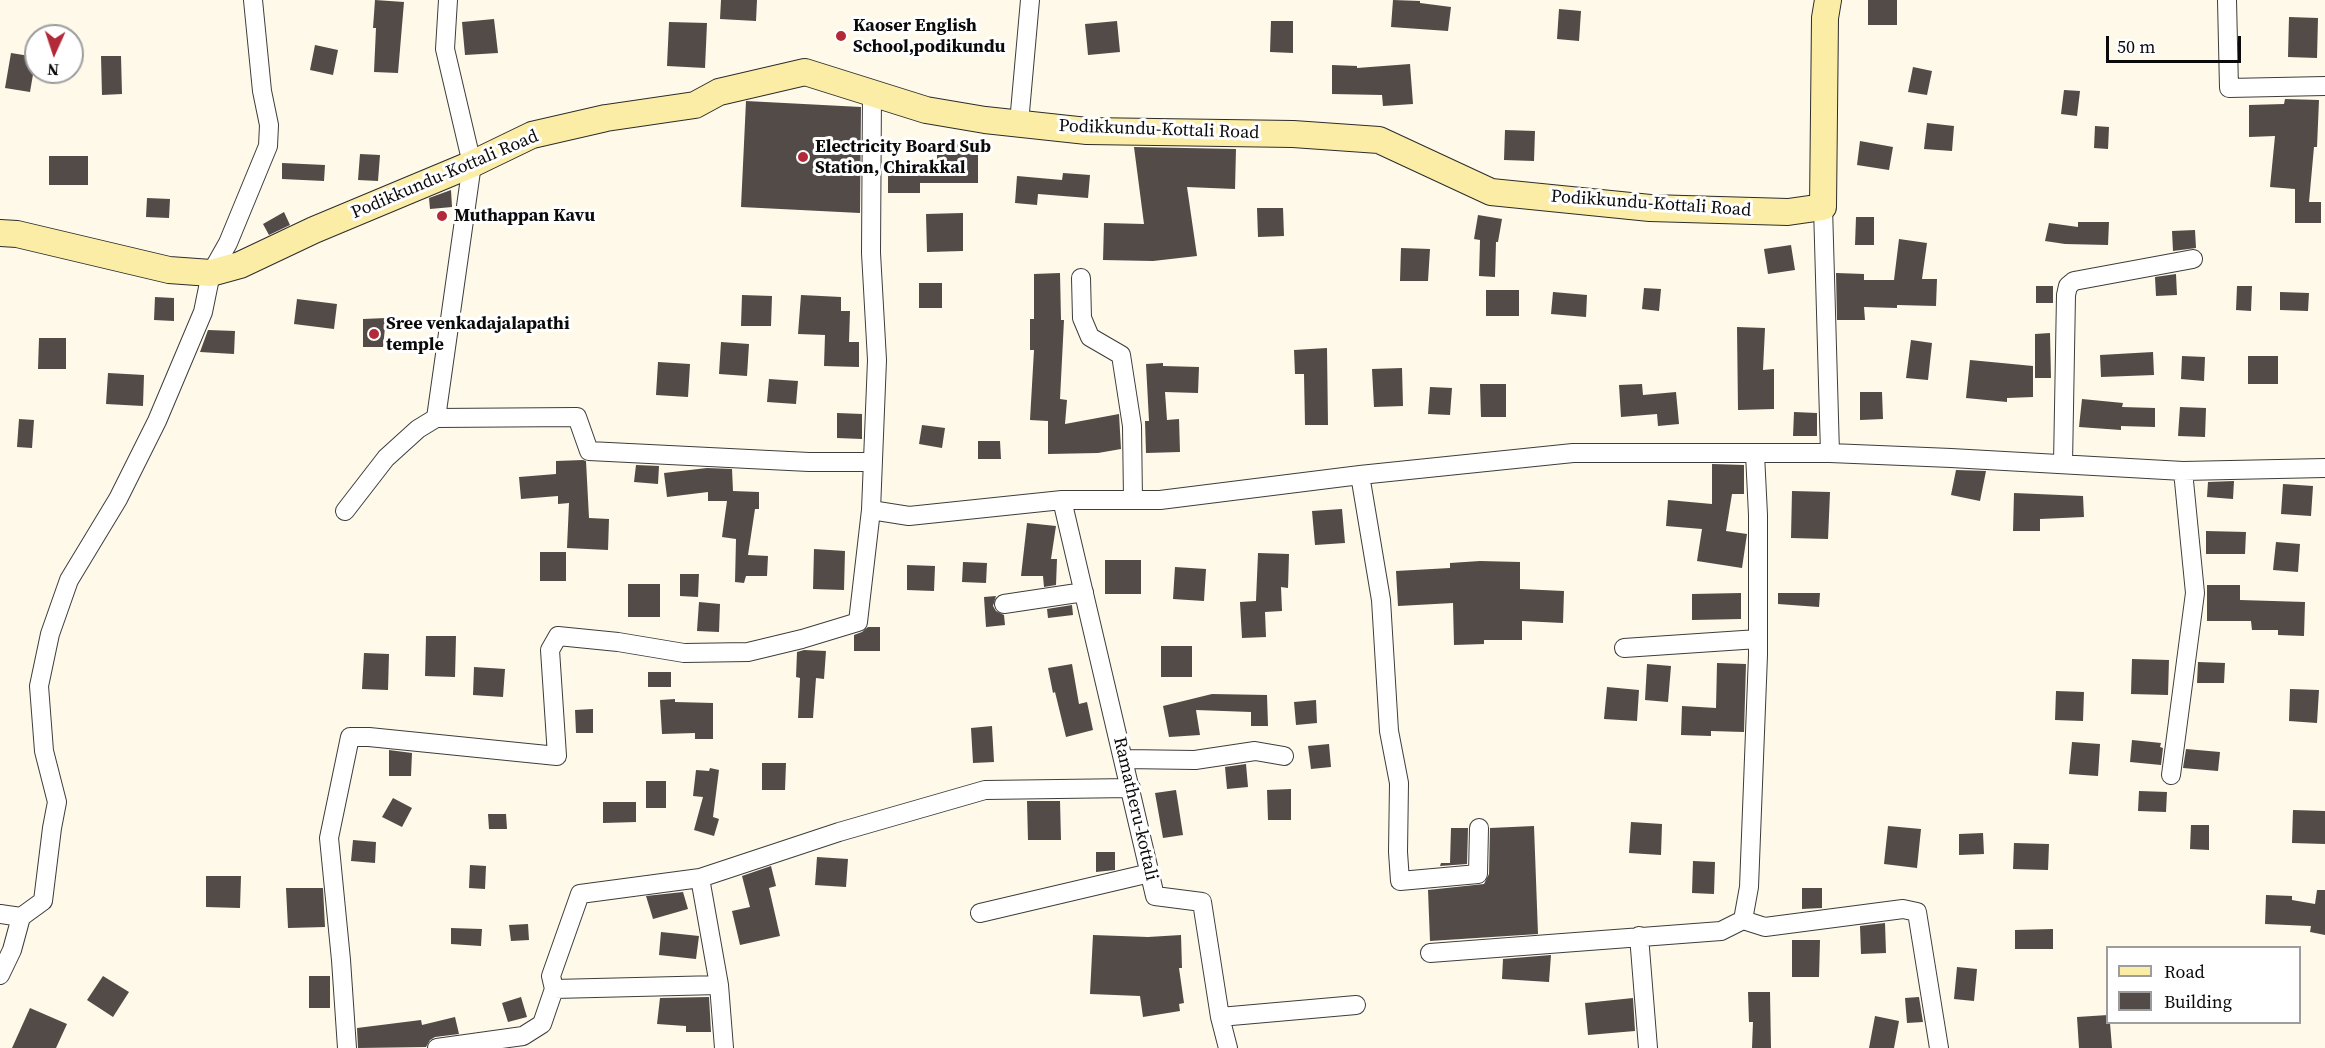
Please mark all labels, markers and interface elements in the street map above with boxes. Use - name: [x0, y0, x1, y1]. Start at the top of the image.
- place label: Kaoser English School,podikundu: [853, 15, 1005, 57]
- north arrow: [24, 24, 84, 84]
- scale bar: [2109, 24, 2244, 62]
- marker: Kaoser English School,podikundu: [834, 29, 848, 43]
- text: 50 m: [2117, 34, 2155, 59]
- text: N: [47, 59, 60, 81]
- street label: Podikkundu-Kottali Road: [1058, 116, 1260, 144]
- street label: Podikkundu-Kottali Road: [348, 126, 542, 224]
- place label: Electricity Board Sub Station, Chirakkal: [815, 136, 991, 178]
- marker: Electricity Board Sub Station, Chirakkal: [796, 150, 810, 164]
- street label: Podikkundu-Kottali Road: [1550, 186, 1752, 222]
- place label: Muthappan Kavu: [454, 205, 595, 227]
- marker: Muthappan Kavu: [435, 209, 449, 223]
- place label: Sree venkadajalapathi temple: [386, 313, 570, 356]
- marker: Sree venkadajalapathi temple: [367, 327, 381, 341]
- street label: Ramatheru-kottali: [1108, 735, 1162, 883]
- legend: [2106, 946, 2301, 1024]
- text: Road: [2164, 959, 2205, 984]
- text: Building: [2164, 989, 2232, 1014]

